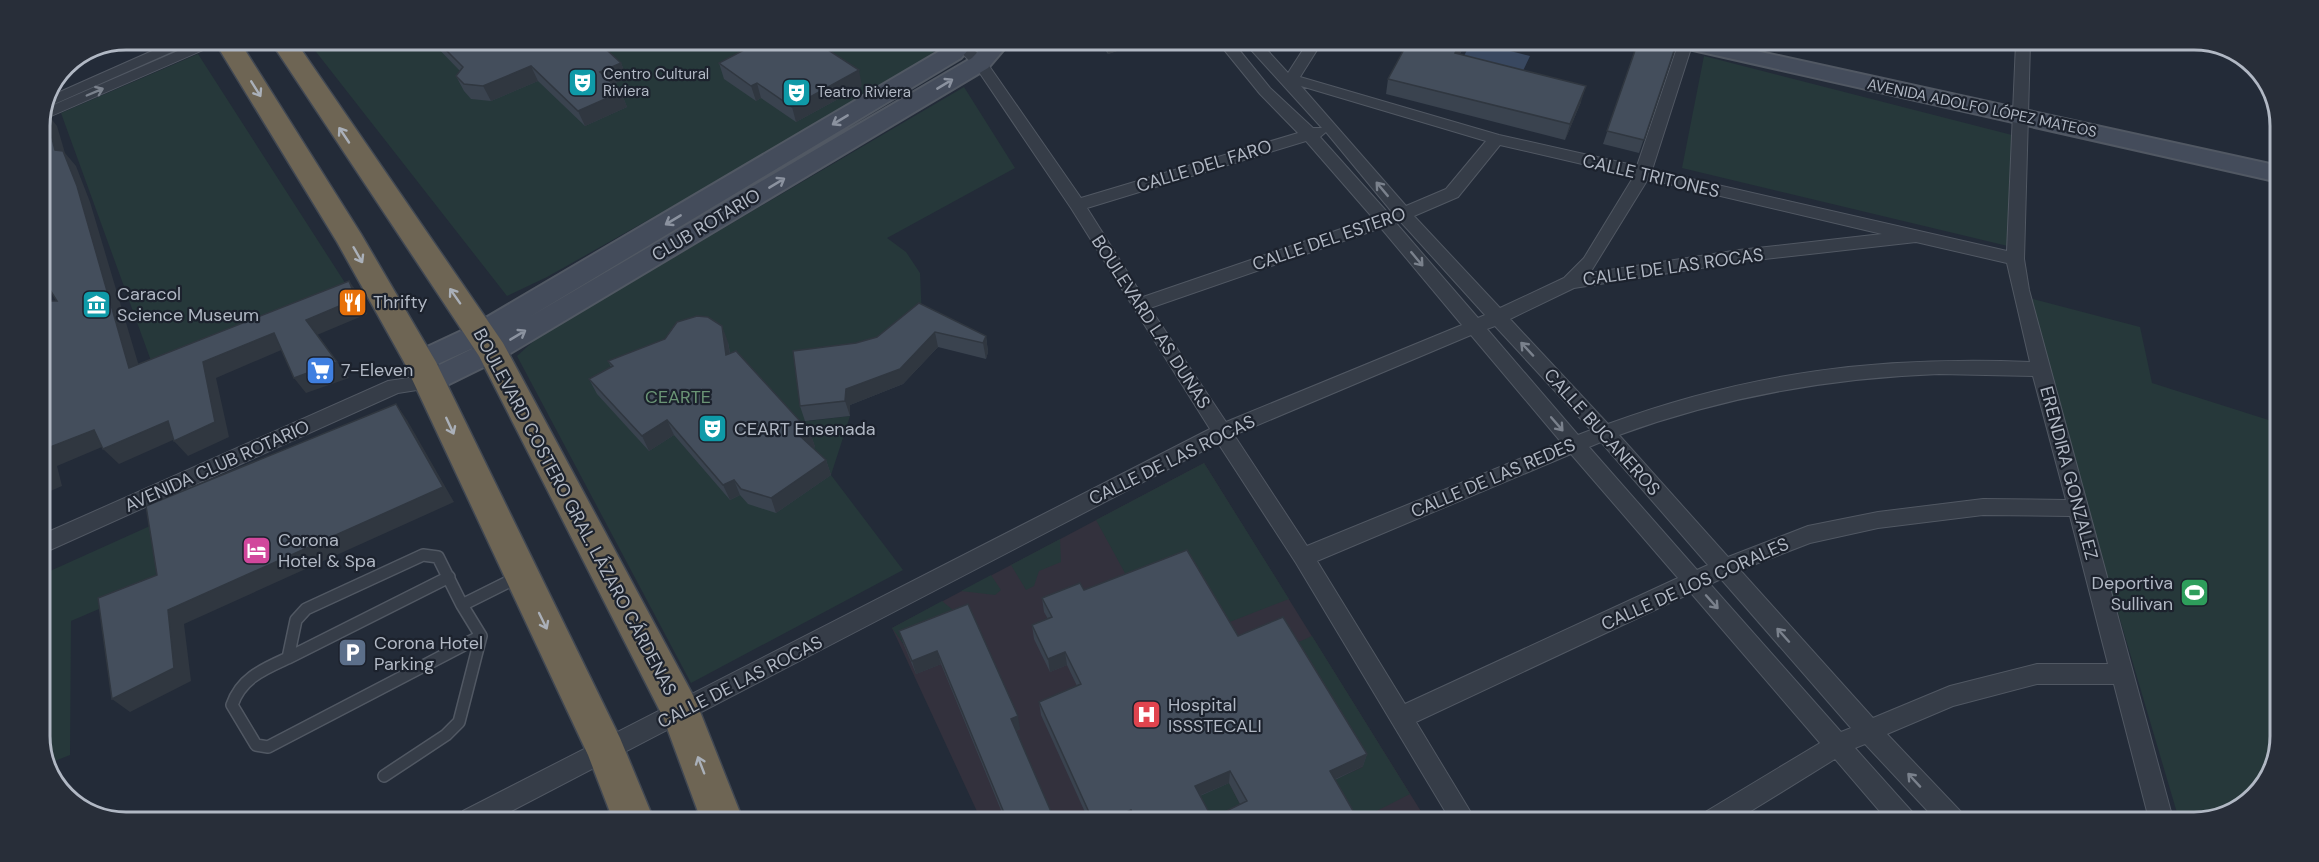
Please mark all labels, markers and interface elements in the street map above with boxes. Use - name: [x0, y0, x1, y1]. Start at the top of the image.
- place label: Centro Cultural Riviera: [603, 64, 709, 101]
- theatre icon: Centro Cultural Riviera: [566, 67, 598, 99]
- street label: AVENIDA ADOLFO LÓPEZ MATEOS: [1865, 74, 2099, 142]
- theatre icon: Teatro Riviera: [780, 76, 812, 108]
- one-way arrow: [936, 78, 953, 90]
- one-way arrow: [250, 80, 262, 97]
- place label: Teatro Riviera: [817, 82, 911, 102]
- one-way arrow: [86, 86, 104, 97]
- one-way arrow: [832, 115, 850, 126]
- one-way arrow: [338, 128, 350, 144]
- street label: CALLE DEL FARO: [1133, 134, 1275, 198]
- street label: CALLE TRITONES: [1580, 149, 1722, 203]
- one-way arrow: [768, 177, 785, 189]
- one-way arrow: [1375, 182, 1389, 197]
- street label: CLUB ROTARIO: [647, 183, 765, 267]
- street label: CALLE DEL ESTERO: [1249, 202, 1409, 276]
- one-way arrow: [665, 214, 682, 226]
- street label: BOULEVARD LAS DUNAS: [1086, 231, 1216, 413]
- street label: CALLE DE LAS ROCAS: [1581, 242, 1765, 292]
- one-way arrow: [353, 246, 365, 263]
- one-way arrow: [1410, 251, 1423, 267]
- place label: Caracol Science Museum: [117, 282, 259, 327]
- restaurant icon: Thrifty: [336, 286, 368, 318]
- museum icon: Caracol Science Museum: [80, 288, 112, 320]
- one-way arrow: [449, 288, 461, 304]
- place label: Thrifty: [373, 290, 428, 314]
- street label: BOULEVARD COSTERO GRAL. LÁZARO CÁRDENAS: [468, 324, 682, 700]
- one-way arrow: [509, 329, 526, 341]
- one-way arrow: [1520, 341, 1535, 356]
- supermarket icon: 7-Eleven: [304, 354, 336, 386]
- place label: 7-Eleven: [341, 358, 413, 382]
- street label: CALLE BUCANEROS: [1538, 363, 1666, 501]
- street label: ERENDIRA GONZALEZ: [2034, 384, 2104, 562]
- park label: CEARTE: [645, 385, 711, 409]
- street label: CALLE DE LAS ROCAS: [1085, 409, 1259, 511]
- theatre icon: CEART Ensenada: [697, 413, 729, 445]
- street label: AVENIDA CLUB ROTARIO: [121, 414, 313, 518]
- one-way arrow: [1550, 416, 1563, 432]
- one-way arrow: [445, 417, 457, 435]
- place label: CEART Ensenada: [734, 417, 876, 441]
- street label: CALLE DE LAS REDES: [1407, 432, 1579, 524]
- place label: Corona Hotel & Spa: [278, 528, 376, 573]
- street label: CALLE DE LOS CORALES: [1597, 532, 1793, 636]
- hotel icon: Corona Hotel & Spa: [241, 534, 273, 566]
- place label: Deportiva Sullivan: [2092, 571, 2173, 616]
- sports icon: Deportiva Sullivan: [2178, 577, 2210, 609]
- one-way arrow: [1705, 594, 1719, 609]
- one-way arrow: [538, 612, 550, 630]
- one-way arrow: [1776, 628, 1790, 643]
- street label: CALLE DE LAS ROCAS: [653, 630, 827, 734]
- place label: Corona Hotel Parking: [374, 631, 483, 676]
- parking icon: Corona Hotel Parking: [337, 637, 369, 669]
- place label: Hospital ISSSTECALI: [1168, 693, 1262, 738]
- hospital icon: Hospital ISSSTECALI: [1131, 699, 1163, 731]
- one-way arrow: [695, 756, 706, 775]
- one-way arrow: [1907, 772, 1921, 787]

